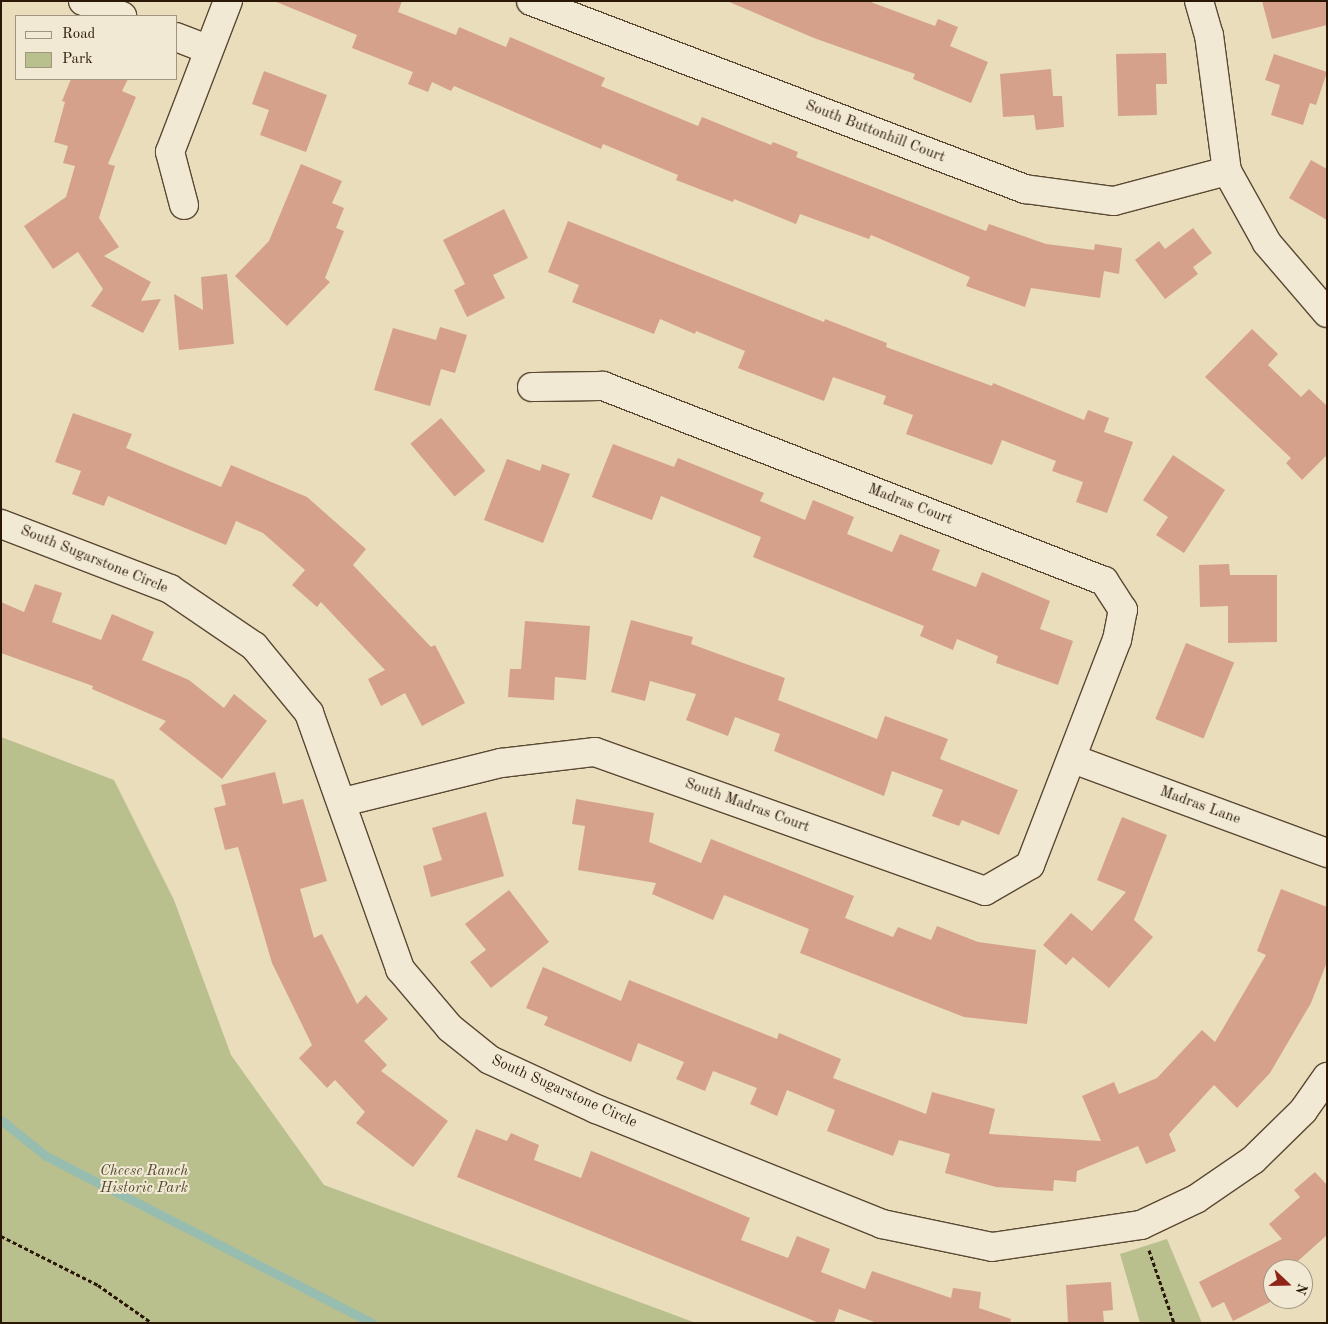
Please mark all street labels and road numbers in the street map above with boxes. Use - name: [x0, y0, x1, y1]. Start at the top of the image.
- street label: South Buttonhill Court: [803, 97, 947, 167]
- street label: Madras Court: [865, 481, 955, 529]
- street label: South Sugarstone Circle: [18, 522, 170, 598]
- street label: South Madras Court: [682, 775, 812, 837]
- street label: Madras Lane: [1157, 783, 1243, 829]
- street label: South Sugarstone Circle: [488, 1052, 640, 1132]

